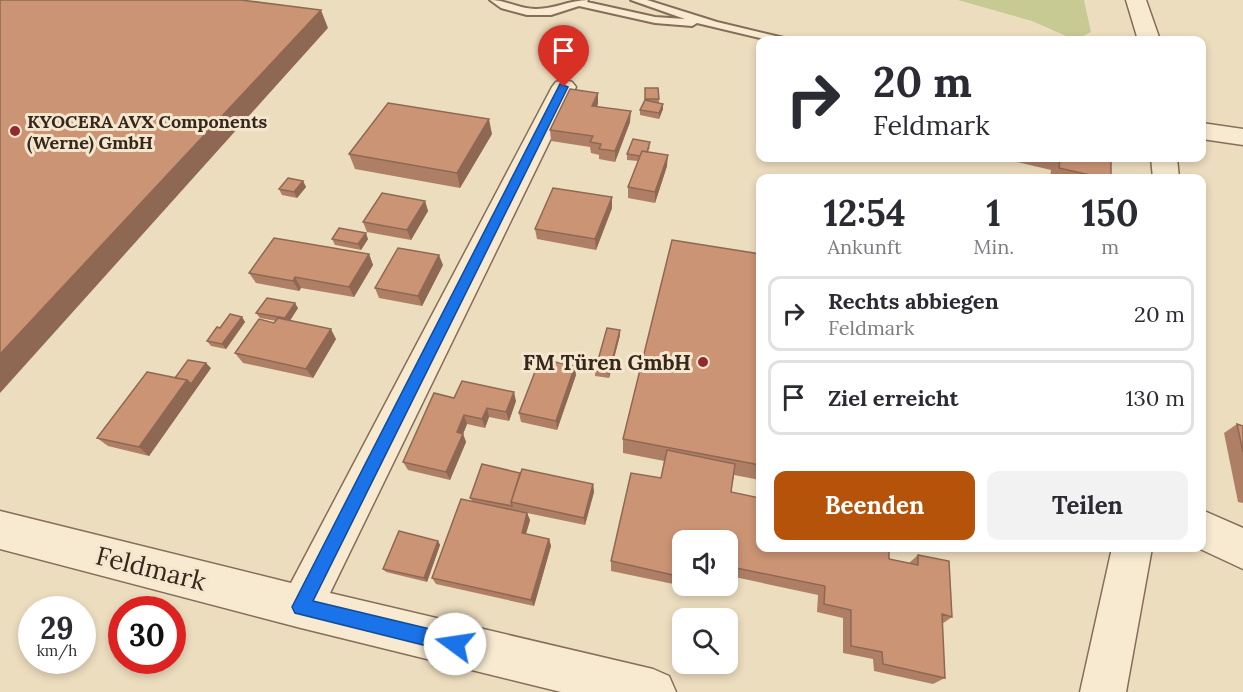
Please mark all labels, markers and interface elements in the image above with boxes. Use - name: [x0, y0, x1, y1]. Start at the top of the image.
- pin: [538, 25, 589, 87]
- icon: arrive: [547, 34, 580, 67]
- text: 20 m: [873, 55, 972, 109]
- icon: right: [774, 60, 852, 138]
- text: Feldmark: [873, 108, 990, 142]
- place label: KYOCERA AVX Components (Werne) GmbH: [27, 110, 268, 154]
- marker: KYOCERA AVX Components (Werne) GmbH: [8, 124, 22, 138]
- text: 12:54: [823, 190, 906, 236]
- text: 1: [986, 190, 1001, 236]
- text: 150: [1082, 190, 1139, 236]
- text: Ankunft: [827, 234, 902, 259]
- text: Min.: [973, 234, 1014, 259]
- text: m: [1101, 234, 1119, 259]
- text: Rechts abbiegen: [828, 287, 999, 315]
- icon: right: [777, 297, 810, 330]
- text: 20 m: [1134, 300, 1185, 328]
- text: Feldmark: [828, 315, 914, 340]
- place label: FM Türen GmbH: [523, 349, 691, 376]
- marker: FM Türen GmbH: [696, 355, 710, 369]
- icon: arrive: [777, 381, 810, 414]
- text: Ziel erreicht: [828, 384, 959, 412]
- text: 130 m: [1126, 384, 1185, 412]
- button: Beenden: [774, 471, 975, 540]
- button: Teilen: [987, 471, 1188, 540]
- map controls: [672, 530, 738, 674]
- button: sound: [672, 530, 738, 596]
- street label: Feldmark: [92, 538, 210, 598]
- speed limit sign: 30: [108, 596, 186, 674]
- button: search: [672, 608, 738, 674]
- text: 29: [40, 609, 74, 647]
- position arrow: [423, 612, 487, 676]
- text: km/h: [37, 641, 77, 660]

